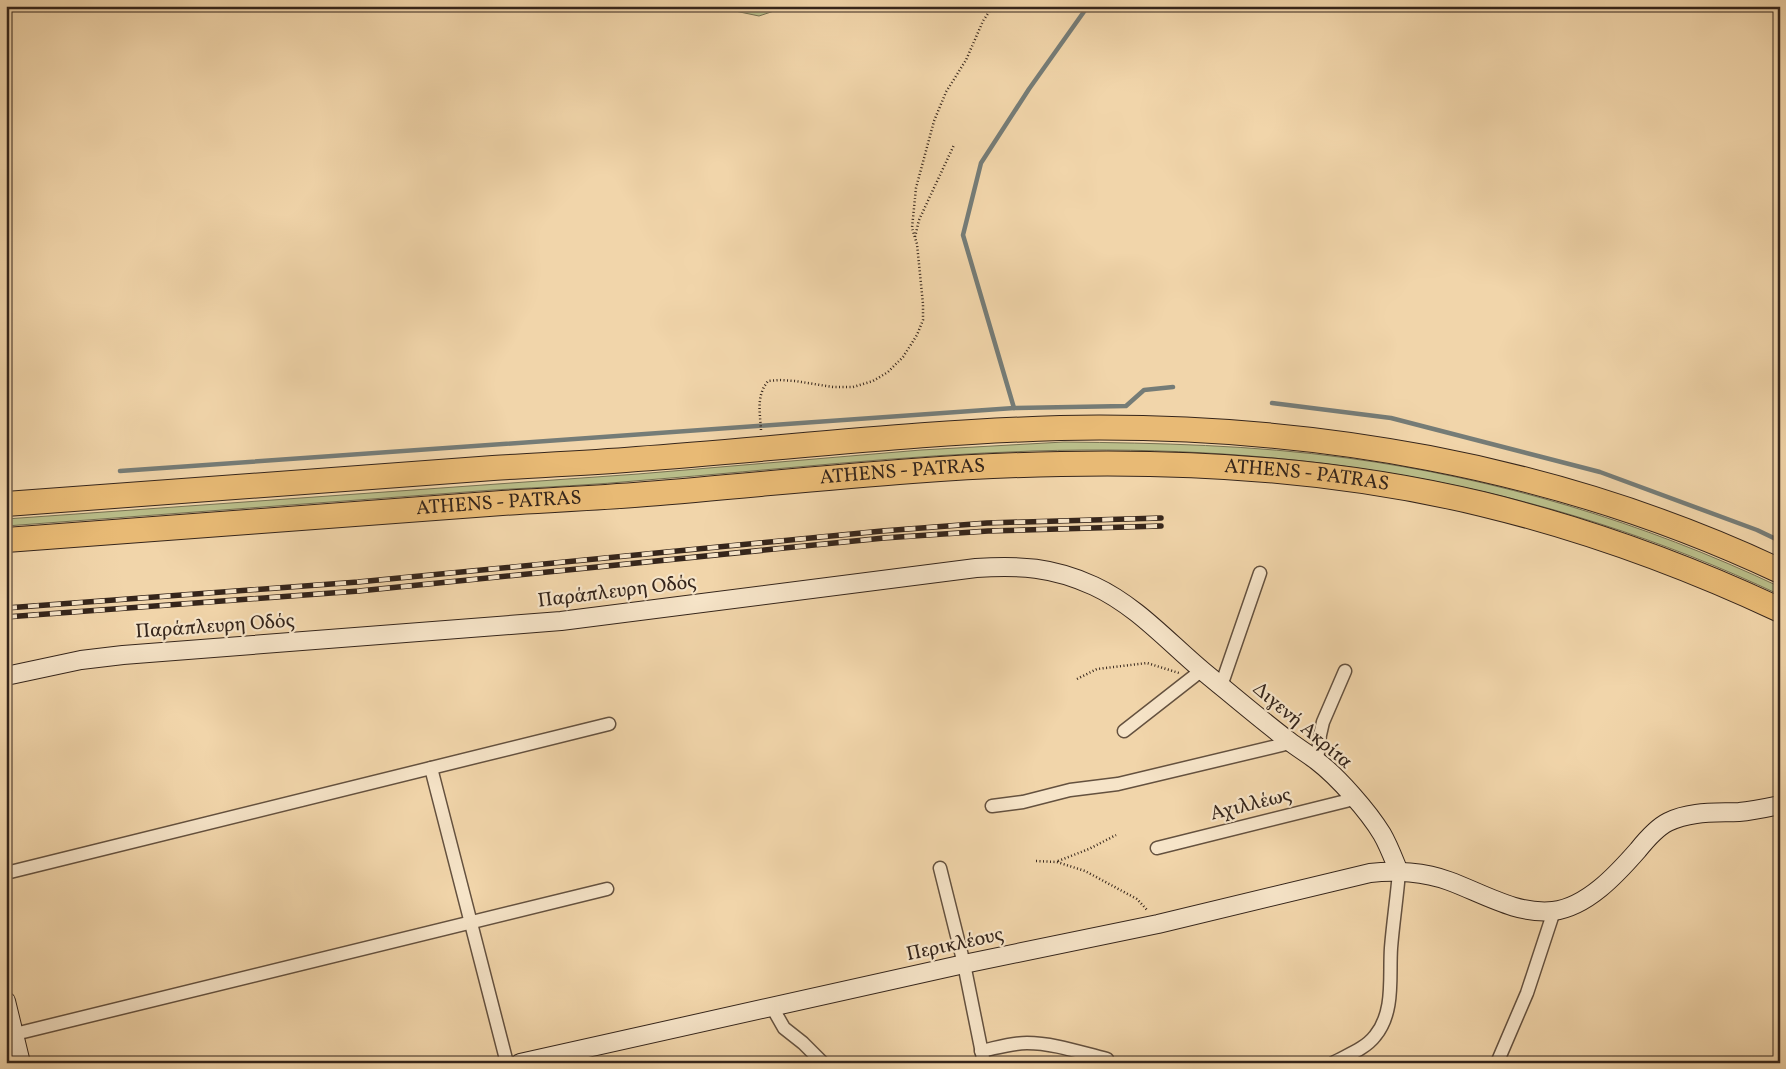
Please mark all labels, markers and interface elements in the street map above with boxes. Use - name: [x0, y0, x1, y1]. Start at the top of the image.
- street label: ATHENS - PATRAS: [819, 452, 986, 492]
- street label: ATHENS - PATRAS: [1223, 453, 1391, 499]
- street label: ATHENS - PATRAS: [415, 484, 582, 523]
- street label: Παράπλευρη Οδός: [536, 568, 698, 616]
- street label: Παράπλευρη Οδός: [134, 607, 296, 647]
- street label: Διγενή Ακρίτα: [1246, 676, 1358, 776]
- street label: Αχιλλέως: [1207, 781, 1295, 829]
- street label: Περικλέους: [904, 921, 1006, 969]

